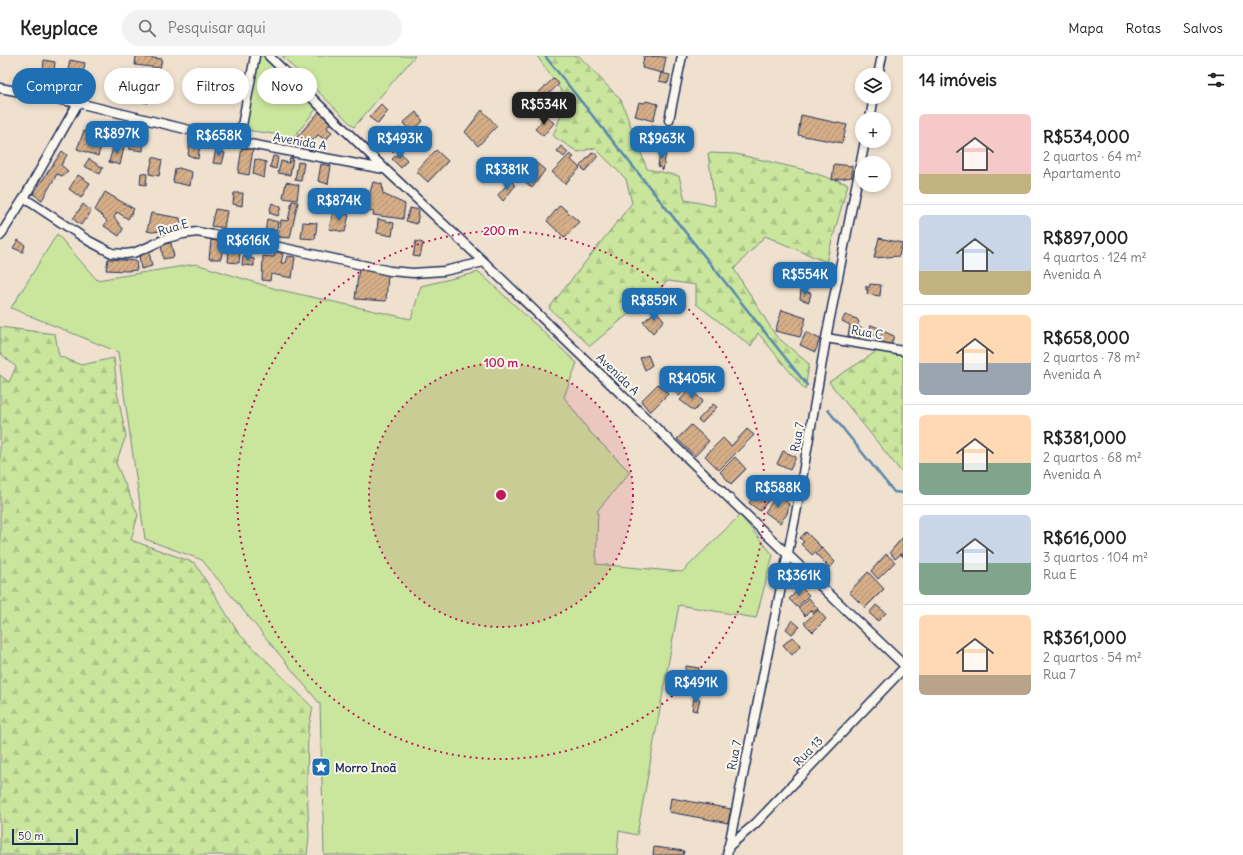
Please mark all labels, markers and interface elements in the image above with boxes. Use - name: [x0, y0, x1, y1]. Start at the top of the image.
- search box: [122, 10, 402, 46]
- text: Keyplace: [20, 16, 98, 40]
- icon: search: [136, 17, 158, 39]
- text: Pesquisar aqui: [168, 18, 266, 37]
- text: Mapa: [1068, 19, 1103, 37]
- text: Rotas: [1125, 19, 1161, 37]
- text: Salvos: [1183, 19, 1223, 37]
- chip: Comprar: [12, 68, 96, 104]
- chip: Alugar: [104, 68, 174, 104]
- chip: Filtros: [182, 68, 249, 104]
- chip: Novo: [257, 68, 317, 104]
- map controls: [855, 68, 891, 192]
- button: layers: [855, 68, 891, 104]
- text: 14 imóveis: [919, 69, 997, 91]
- icon: filters: [1205, 69, 1227, 91]
- pin: R$534K: [511, 92, 577, 126]
- text: R$534K: [521, 96, 567, 113]
- button: +: [855, 112, 891, 148]
- pin: R$897K: [84, 121, 150, 155]
- pin: R$658K: [186, 123, 252, 157]
- text: R$897K: [95, 125, 139, 142]
- pin: R$493K: [367, 126, 433, 160]
- pin: R$963K: [629, 126, 695, 160]
- text: R$534,000: [1043, 126, 1130, 148]
- text: R$658K: [196, 127, 242, 144]
- street label: Avenida A: [272, 129, 328, 153]
- text: R$493K: [377, 130, 423, 147]
- text: R$963K: [639, 130, 685, 147]
- icon: home: [951, 130, 999, 178]
- text: 2 quartos · 64 m²: [1043, 148, 1142, 165]
- button: −: [855, 156, 891, 192]
- pin: R$381K: [474, 157, 540, 191]
- text: R$381K: [485, 161, 529, 178]
- text: Apartamento: [1043, 165, 1121, 182]
- pin: R$874K: [306, 188, 372, 222]
- text: R$874K: [317, 192, 361, 209]
- street label: Rua E: [156, 215, 190, 239]
- text: 200 m: [483, 223, 519, 238]
- text: R$897,000: [1043, 227, 1128, 249]
- pin: R$616K: [215, 228, 281, 262]
- icon: home: [951, 231, 999, 279]
- text: R$616K: [226, 232, 270, 249]
- text: 4 quartos · 124 m²: [1043, 249, 1147, 266]
- pin: R$554K: [772, 262, 838, 296]
- text: R$554K: [782, 266, 828, 283]
- text: Avenida A: [1043, 266, 1102, 283]
- pin: R$859K: [621, 288, 687, 322]
- text: R$859K: [631, 292, 677, 309]
- street label: Rua C: [850, 322, 884, 342]
- text: R$658,000: [1043, 327, 1130, 349]
- icon: home: [951, 331, 999, 379]
- text: 2 quartos · 78 m²: [1043, 349, 1141, 366]
- street label: Avenida A: [593, 350, 643, 398]
- text: 100 m: [484, 355, 518, 370]
- pin: R$405K: [659, 366, 725, 400]
- text: Avenida A: [1043, 366, 1102, 383]
- text: R$405K: [668, 370, 716, 387]
- street label: Rua 7: [787, 421, 807, 453]
- text: R$381,000: [1043, 427, 1127, 449]
- icon: home: [951, 431, 999, 479]
- text: 2 quartos · 68 m²: [1043, 449, 1142, 466]
- text: Avenida A: [1043, 466, 1102, 483]
- pin: R$588K: [745, 475, 811, 509]
- text: R$588K: [755, 479, 801, 496]
- centre of rings: [494, 488, 508, 502]
- text: R$616,000: [1043, 527, 1127, 549]
- icon: home: [951, 531, 999, 579]
- text: 3 quartos · 104 m²: [1043, 549, 1148, 566]
- pin: R$361K: [766, 563, 832, 597]
- text: Rua E: [1043, 566, 1077, 583]
- text: R$361K: [777, 567, 821, 584]
- text: R$361,000: [1043, 627, 1127, 649]
- icon: home: [951, 631, 999, 679]
- text: 2 quartos · 54 m²: [1043, 649, 1142, 666]
- text: Rua 7: [1043, 666, 1076, 683]
- pin: R$491K: [663, 670, 729, 704]
- text: R$491K: [674, 674, 718, 691]
- street label: Rua 13: [790, 733, 826, 769]
- street label: Rua 7: [724, 739, 744, 771]
- place icon: Morro Inoã: [310, 756, 332, 778]
- place label: Morro Inoã: [335, 760, 397, 775]
- scale bar: [12, 827, 78, 846]
- text: 50 m: [18, 829, 44, 843]

